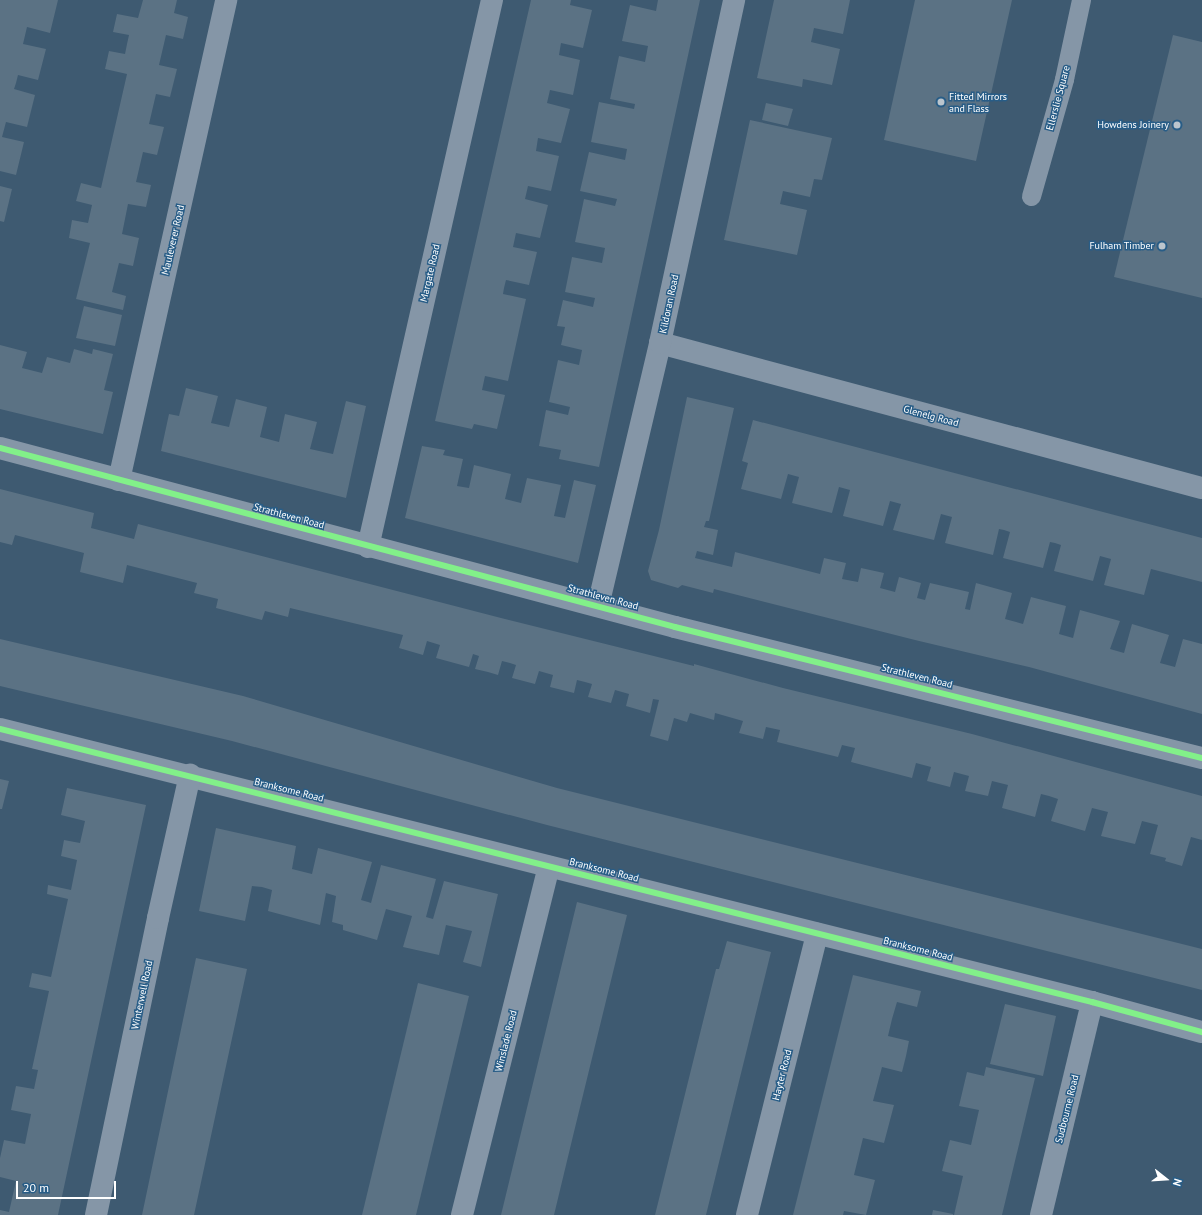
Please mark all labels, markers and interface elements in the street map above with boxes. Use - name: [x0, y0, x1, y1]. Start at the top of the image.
- street label: Ellerslie Square: [1044, 64, 1072, 132]
- place label: Fitted Mirrors and Flass: [949, 90, 1007, 114]
- marker: Fitted Mirrors and Flass: [936, 97, 946, 107]
- place label: Howdens Joinery: [1097, 119, 1169, 131]
- marker: Howdens Joinery: [1172, 120, 1182, 130]
- street label: Mauleverer Road: [159, 204, 187, 276]
- place label: Fulham Timber: [1089, 240, 1154, 252]
- marker: Fulham Timber: [1157, 241, 1167, 251]
- street label: Margate Road: [418, 243, 442, 303]
- street label: Kildoran Road: [657, 273, 681, 335]
- street label: Glenelg Road: [902, 403, 960, 429]
- street label: Strathleven Road: [252, 501, 326, 531]
- street label: Strathleven Road: [566, 582, 640, 612]
- street label: Strathleven Road: [880, 661, 954, 691]
- street label: Branksome Road: [253, 776, 325, 804]
- street label: Branksome Road: [568, 856, 640, 884]
- street label: Branksome Road: [882, 935, 954, 963]
- street label: Winterwell Road: [129, 959, 155, 1031]
- street label: Winslade Road: [493, 1009, 519, 1073]
- street label: Hayter Road: [770, 1048, 794, 1102]
- street label: Sudbourne Road: [1053, 1074, 1081, 1144]
- north arrow: [1146, 1159, 1186, 1199]
- scale bar: [18, 1173, 118, 1199]
- text: N: [1170, 1177, 1185, 1188]
- text: 20 m: [23, 1180, 49, 1195]

